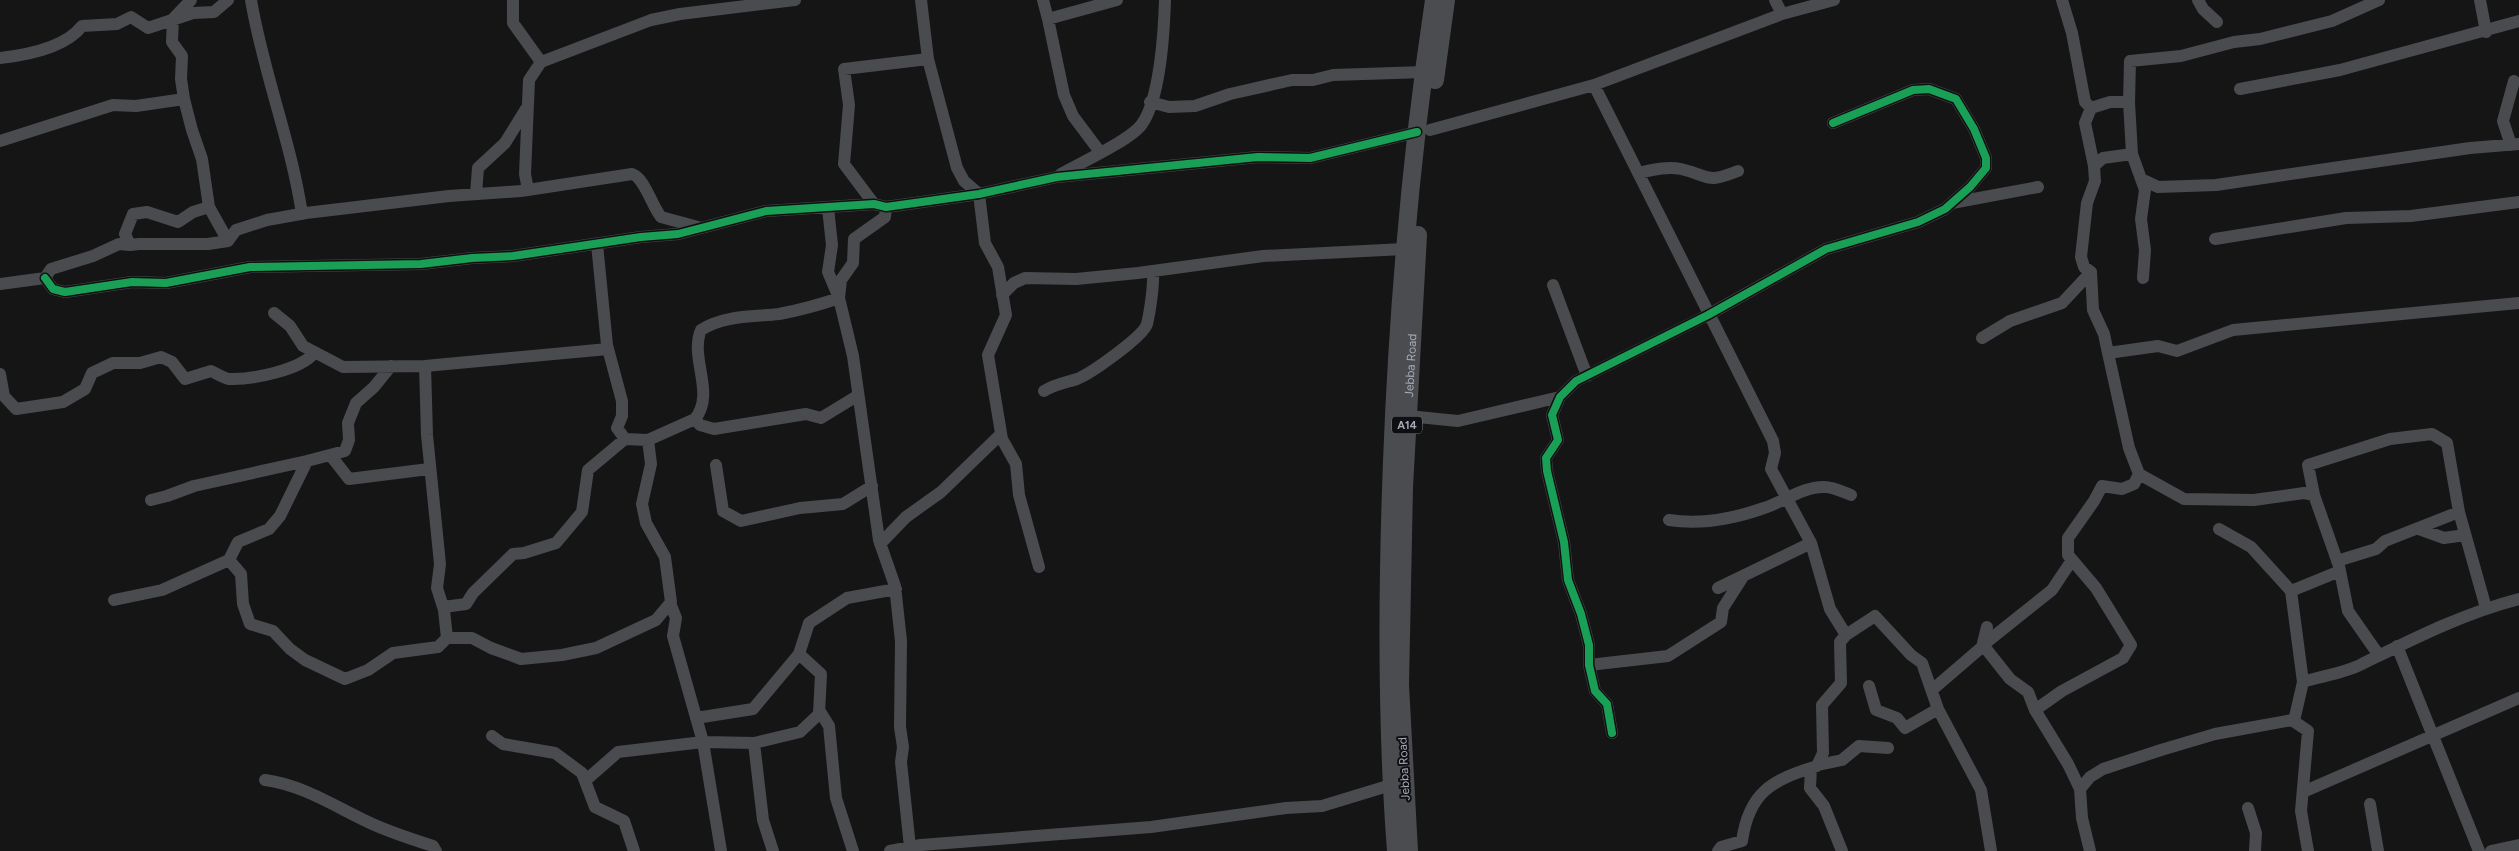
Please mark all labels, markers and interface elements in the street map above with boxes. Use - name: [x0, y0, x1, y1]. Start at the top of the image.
- street label: Jebba Road: [1402, 333, 1420, 398]
- road number: A14: [1392, 416, 1422, 434]
- street label: Jebba Road: [1395, 737, 1413, 801]

